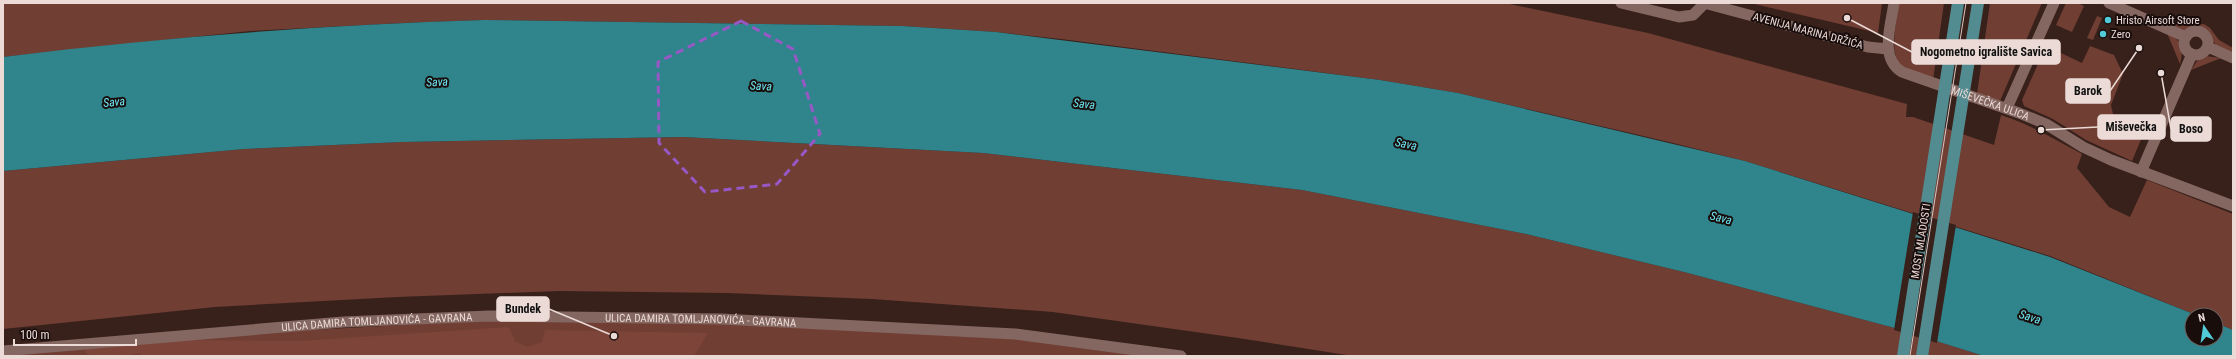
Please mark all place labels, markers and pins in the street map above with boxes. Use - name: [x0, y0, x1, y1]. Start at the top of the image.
- place label: Hristo Airsoft Store: [2116, 14, 2200, 27]
- marker: Hristo Airsoft Store: [2103, 15, 2113, 25]
- place label: Zero: [2111, 28, 2131, 41]
- marker: Zero: [2098, 29, 2108, 39]
- callout: Nogometno igralište Savica: [1912, 40, 2060, 64]
- callout: Barok: [2066, 79, 2110, 103]
- callout: Miševečka: [2098, 115, 2165, 139]
- callout: Boso: [2171, 117, 2211, 141]
- callout: Bundek: [497, 297, 549, 321]

